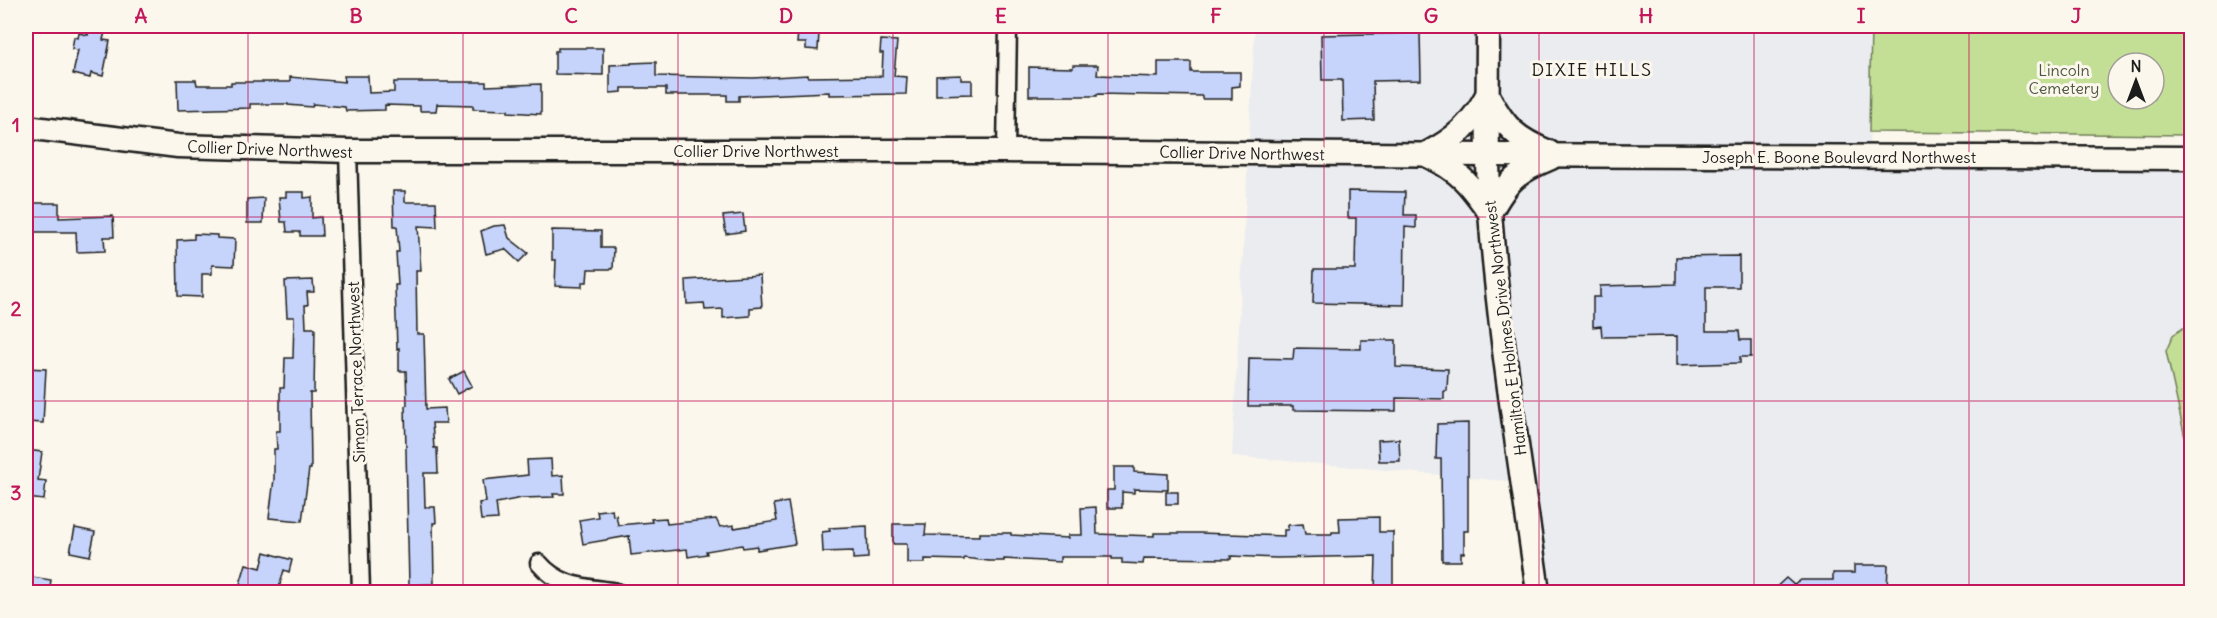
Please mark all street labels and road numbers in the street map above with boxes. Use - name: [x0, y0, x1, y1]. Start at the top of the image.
- street label: Collier Drive Northwest: [187, 136, 354, 162]
- street label: Collier Drive Northwest: [673, 141, 839, 161]
- street label: Collier Drive Northwest: [1159, 142, 1326, 164]
- street label: Joseph E. Boone Boulevard Northwest: [1702, 147, 1977, 167]
- street label: Hamilton E Holmes Drive Northwest: [1479, 199, 1531, 457]
- street label: Simon Terrace Northwest: [343, 280, 369, 463]

